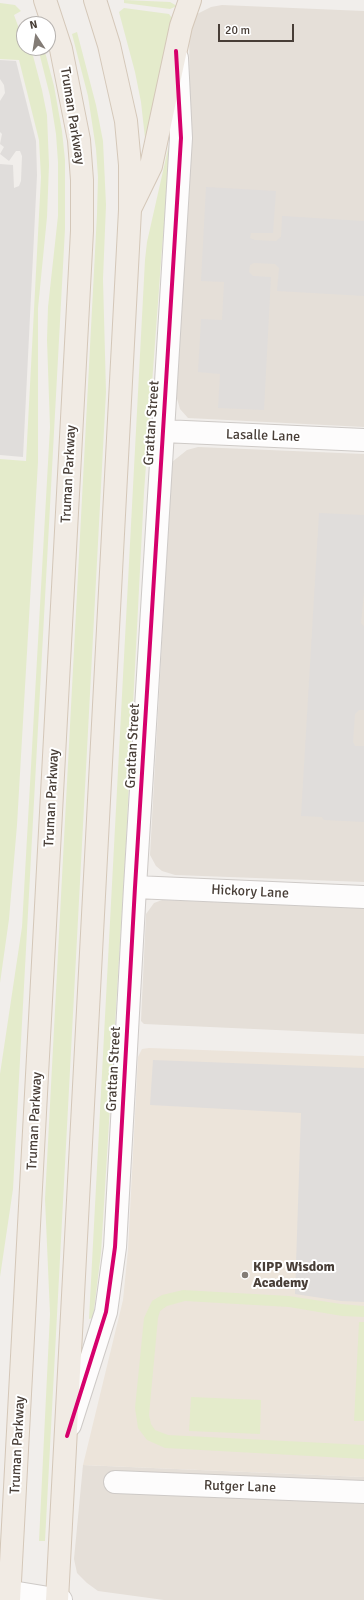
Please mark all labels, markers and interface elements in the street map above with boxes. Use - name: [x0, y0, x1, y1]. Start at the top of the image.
- north arrow: [16, 16, 56, 56]
- scale bar: [220, 16, 296, 42]
- text: N: [29, 18, 39, 32]
- text: 20 m: [225, 23, 250, 38]
- street label: Truman Parkway: [56, 66, 88, 166]
- street label: Grattan Street: [141, 380, 163, 466]
- street label: Truman Parkway: [58, 424, 80, 524]
- street label: Lasalle Lane: [226, 426, 300, 446]
- street label: Grattan Street: [122, 703, 144, 789]
- street label: Truman Parkway: [41, 748, 63, 848]
- street label: Hickory Lane: [211, 882, 289, 902]
- street label: Grattan Street: [103, 1026, 125, 1112]
- street label: Truman Parkway: [24, 1071, 46, 1171]
- place label: KIPP Wisdom Academy: [253, 1259, 335, 1292]
- marker: KIPP Wisdom Academy: [240, 1270, 250, 1280]
- street label: Truman Parkway: [7, 1395, 29, 1495]
- street label: Rutger Lane: [204, 1477, 276, 1497]

